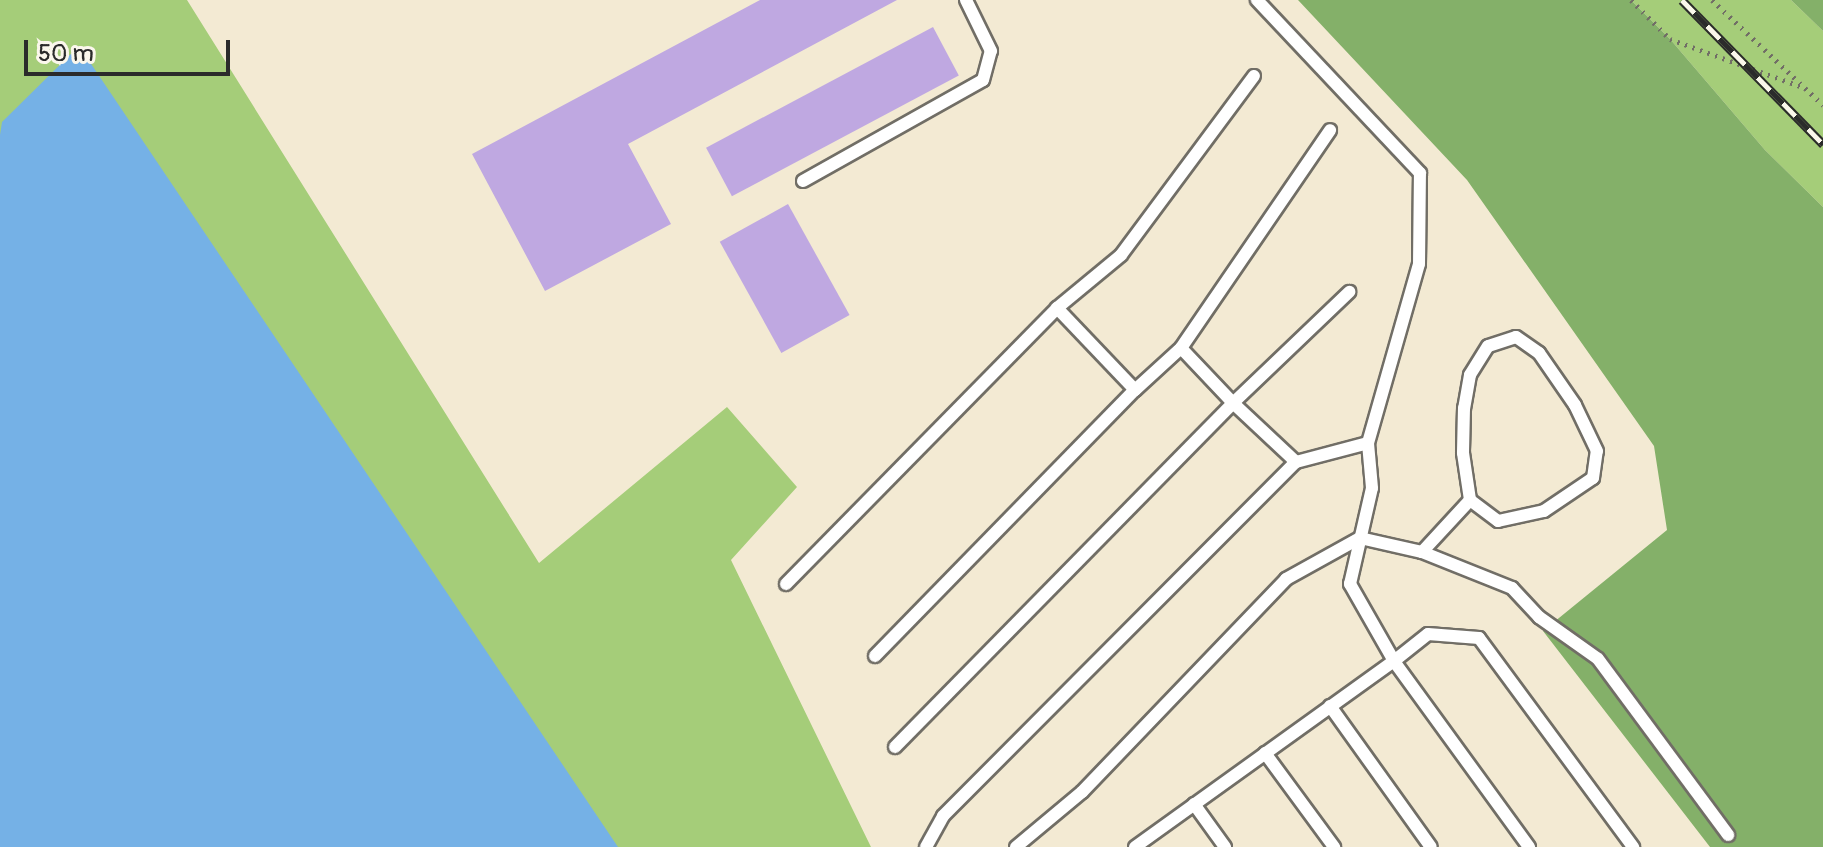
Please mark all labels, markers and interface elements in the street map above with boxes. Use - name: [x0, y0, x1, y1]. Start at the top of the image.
- scale bar: [28, 24, 234, 74]
- text: 50 m: [38, 39, 94, 68]

